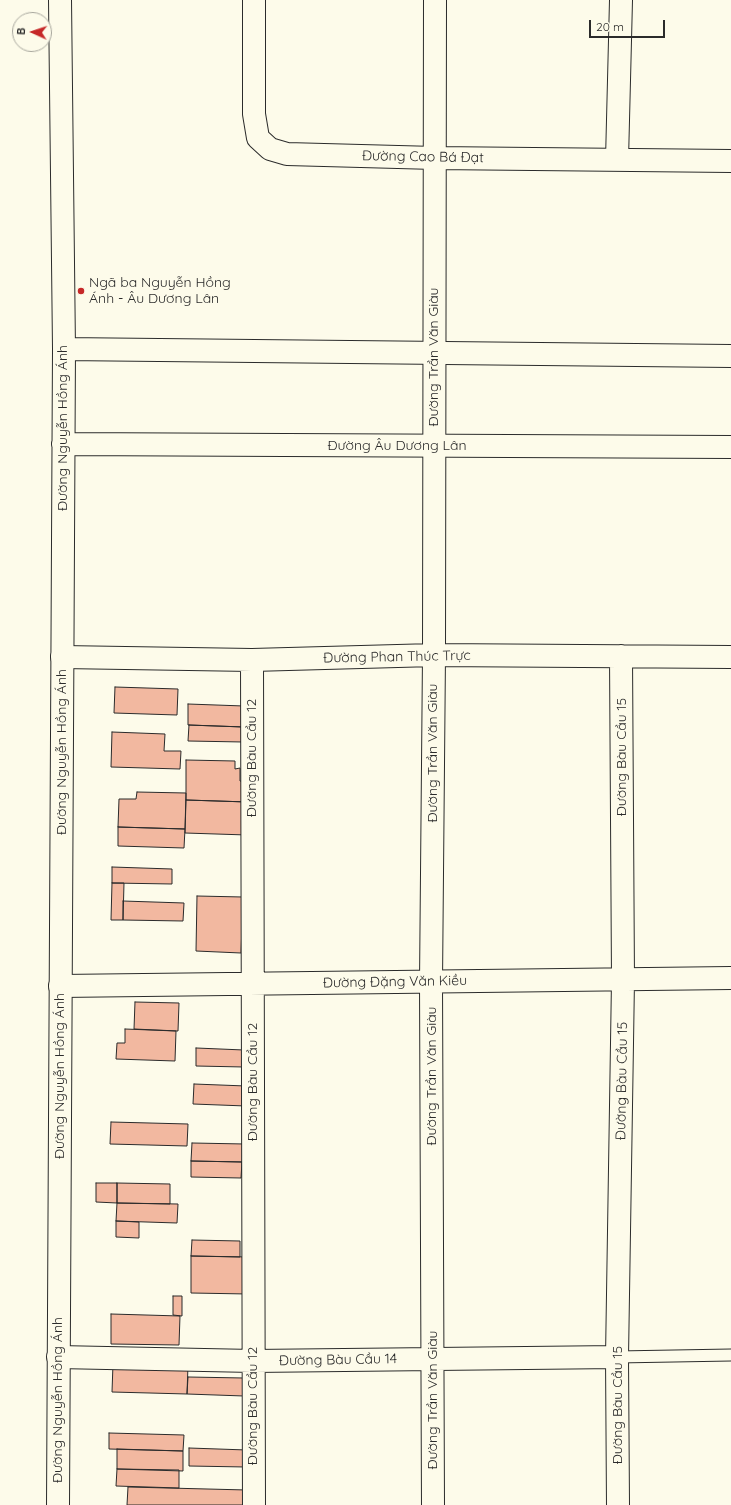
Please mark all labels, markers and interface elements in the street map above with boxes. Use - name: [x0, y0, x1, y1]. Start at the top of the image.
- north arrow: [12, 12, 52, 52]
- scale bar: [591, 12, 667, 38]
- text: 20 m: [596, 19, 624, 34]
- text: B: [14, 27, 28, 35]
- street label: Đường Cao Bá Đạt: [362, 148, 484, 166]
- place label: Ngã ba Nguyễn Hồng Ánh - Âu Dương Lân: [89, 275, 231, 308]
- marker: Ngã ba Nguyễn Hồng Ánh - Âu Dương Lân: [76, 286, 86, 296]
- street label: Đường Trần Văn Giàu: [426, 288, 442, 426]
- street label: Đường Nguyễn Hồng Ánh: [55, 345, 71, 511]
- street label: Đường Âu Dương Lân: [327, 438, 467, 454]
- street label: Đường Phan Thúc Trực: [323, 647, 471, 667]
- street label: Đường Nguyễn Hồng Ánh: [54, 669, 70, 835]
- street label: Đường Trần Văn Giàu: [425, 684, 441, 822]
- street label: Đường Bàu Cầu 15: [614, 698, 630, 816]
- street label: Đường Bàu Cầu 12: [244, 699, 260, 817]
- street label: Đường Đặng Văn Kiều: [323, 972, 467, 992]
- street label: Đường Nguyễn Hồng Ánh: [52, 993, 68, 1159]
- street label: Đường Trần Văn Giàu: [424, 1007, 440, 1145]
- street label: Đường Bàu Cầu 15: [613, 1022, 631, 1140]
- street label: Đường Bàu Cầu 12: [245, 1023, 261, 1141]
- street label: Đường Nguyễn Hồng Ánh: [50, 1317, 66, 1483]
- street label: Đường Trần Văn Giàu: [425, 1331, 441, 1469]
- street label: Đường Bàu Cầu 15: [610, 1346, 626, 1464]
- street label: Đường Bàu Cầu 12: [245, 1347, 261, 1465]
- street label: Đường Bàu Cầu 14: [279, 1351, 397, 1369]

